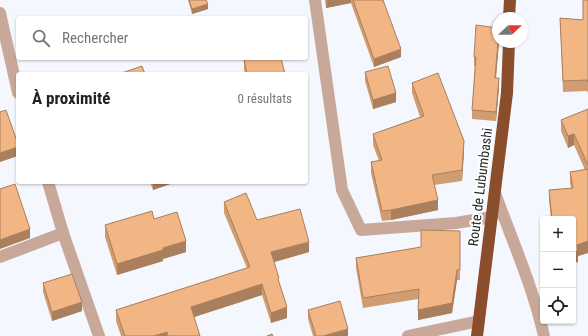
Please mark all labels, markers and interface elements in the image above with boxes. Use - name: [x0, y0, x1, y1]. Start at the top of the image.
- north arrow: [492, 12, 528, 48]
- search box: [16, 16, 308, 60]
- icon: search: [30, 27, 52, 49]
- text: Rechercher: [62, 29, 128, 47]
- text: À proximité: [32, 88, 110, 108]
- text: 0 résultats: [238, 91, 292, 106]
- street label: Route de Lubumbashi: [465, 127, 495, 247]
- map controls: [540, 216, 576, 324]
- button: +: [540, 216, 576, 252]
- button: −: [540, 252, 576, 288]
- button: locate: [540, 288, 576, 324]

